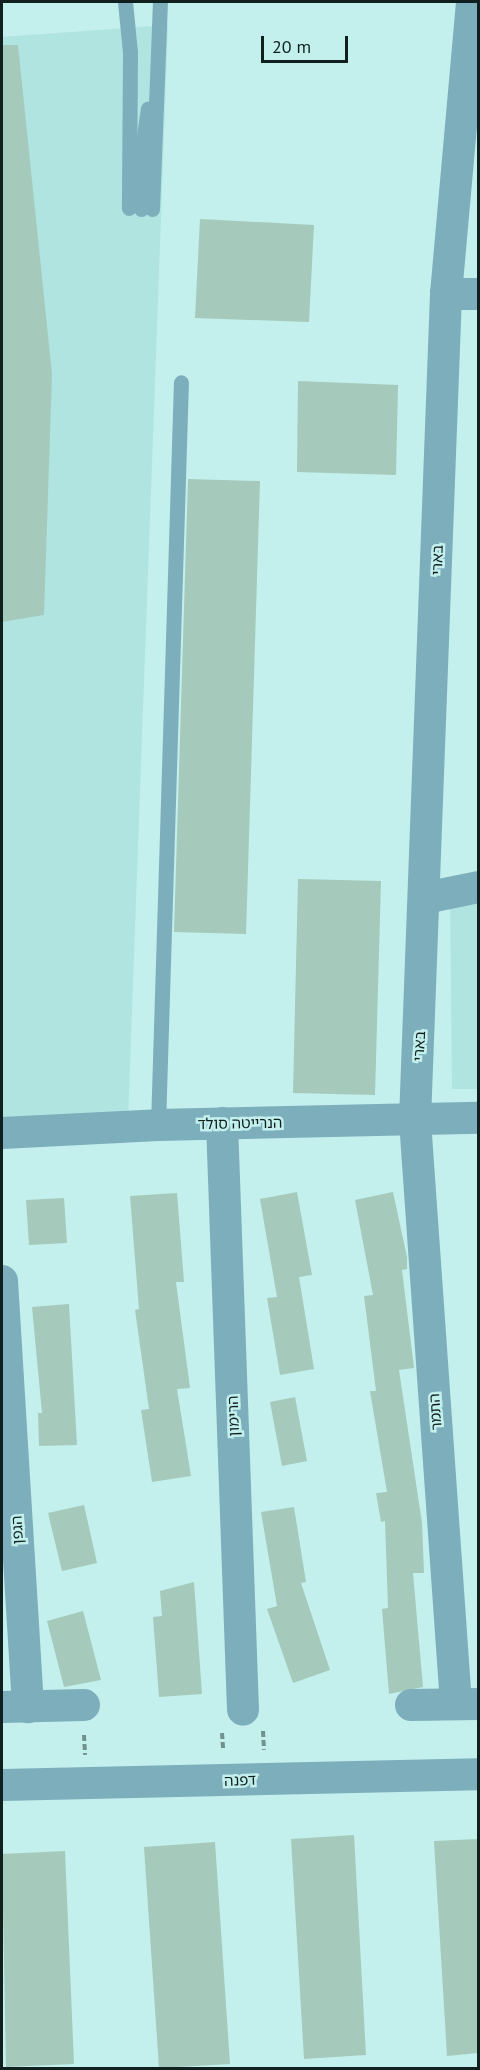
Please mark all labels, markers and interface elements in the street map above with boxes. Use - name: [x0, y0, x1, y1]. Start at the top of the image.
- scale bar: [264, 24, 351, 62]
- text: 20 m: [272, 35, 311, 58]
- street label: בארי: [427, 545, 447, 575]
- street label: בארי: [409, 1030, 429, 1062]
- street label: הנרייטה סולד: [197, 1113, 283, 1133]
- street label: התמר: [425, 1393, 445, 1431]
- street label: הרימון: [223, 1395, 243, 1437]
- street label: הגפן: [7, 1515, 27, 1545]
- street label: דפנה: [224, 1770, 256, 1790]

